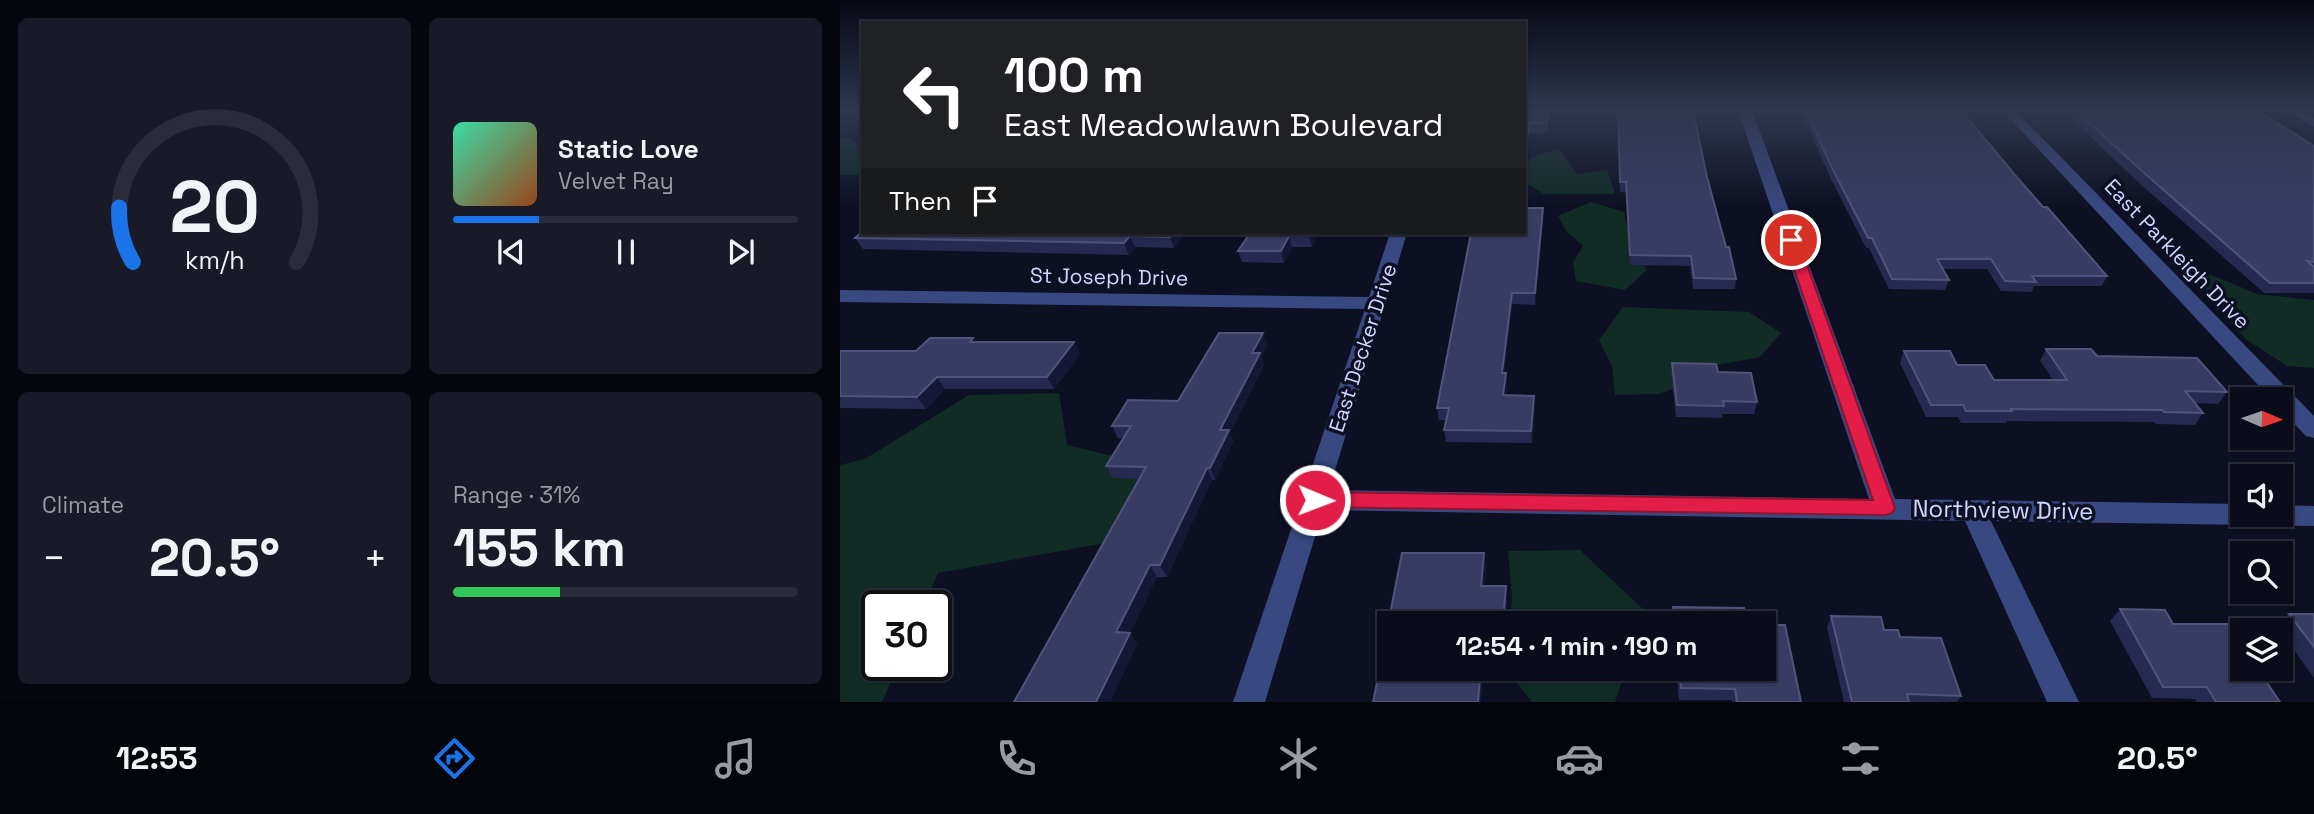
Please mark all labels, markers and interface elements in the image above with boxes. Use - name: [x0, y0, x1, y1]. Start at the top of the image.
- text: 100 m: [1004, 44, 1144, 106]
- icon: left: [889, 49, 980, 140]
- text: East Meadowlawn Boulevard: [1004, 105, 1443, 145]
- text: Static Love: [558, 132, 699, 166]
- text: 20: [169, 161, 260, 254]
- text: Velvet Ray: [558, 166, 674, 196]
- street label: East Parkleigh Drive: [2099, 173, 2256, 334]
- icon: arrive: [966, 182, 1004, 220]
- text: Then: [889, 184, 952, 218]
- pin: [1761, 210, 1821, 270]
- icon: arrive: [1772, 221, 1810, 259]
- icon: previous: [492, 233, 530, 271]
- icon: pause: [607, 233, 645, 271]
- icon: next: [722, 233, 760, 271]
- text: km/h: [185, 244, 244, 276]
- street label: East Decker Drive: [1323, 260, 1402, 435]
- street label: St Joseph Drive: [1030, 262, 1188, 291]
- north arrow: [2230, 387, 2292, 450]
- map controls: [2230, 387, 2293, 681]
- position arrow: [1278, 463, 1352, 537]
- button: sound: [2230, 464, 2293, 527]
- text: Range · 31%: [453, 480, 580, 510]
- text: Climate: [42, 490, 124, 520]
- street label: Northview Drive: [1912, 492, 2094, 527]
- text: 155 km: [453, 515, 626, 581]
- text: 20.5°: [149, 525, 280, 591]
- text: −: [42, 534, 66, 582]
- text: +: [363, 534, 387, 582]
- button: search: [2230, 541, 2293, 604]
- speed limit sign: 30: [861, 590, 952, 681]
- button: layers: [2230, 618, 2293, 681]
- text: 12:54 · 1 min · 190 m: [1456, 629, 1697, 663]
- icon: directions: [430, 734, 479, 783]
- icon: music: [711, 734, 760, 783]
- icon: phone: [992, 734, 1041, 783]
- icon: climate: [1274, 734, 1323, 783]
- icon: car: [1555, 734, 1604, 783]
- icon: filters: [1836, 734, 1885, 783]
- text: 12:53: [116, 738, 198, 778]
- text: 20.5°: [2117, 738, 2198, 778]

